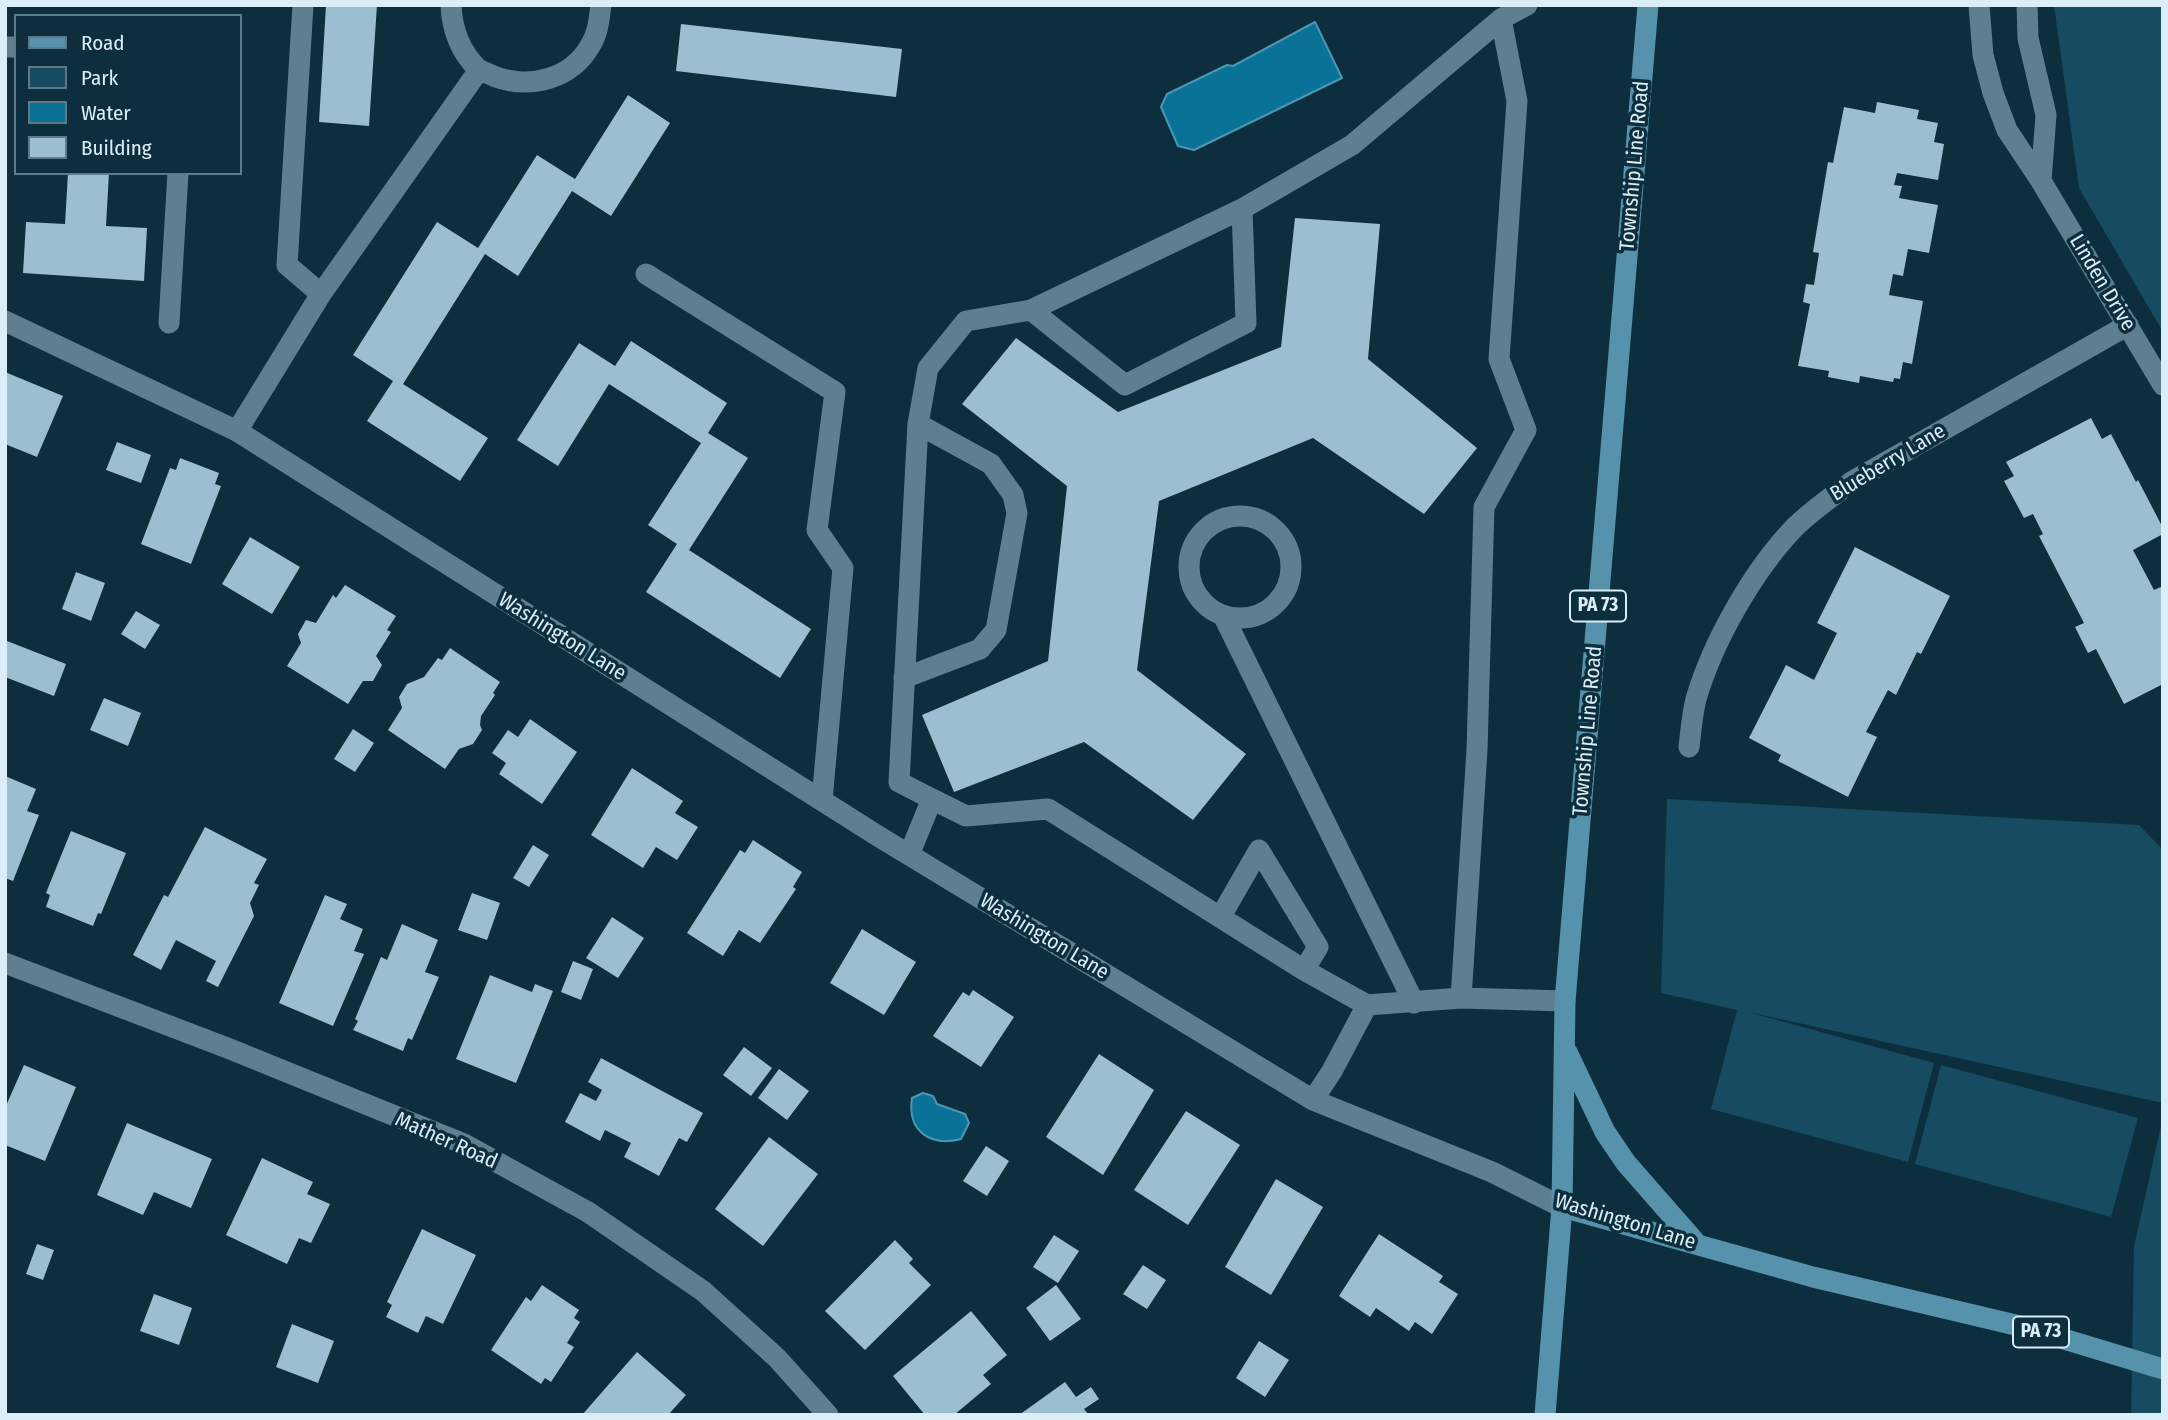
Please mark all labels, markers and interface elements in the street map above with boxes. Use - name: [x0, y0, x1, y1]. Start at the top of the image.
- legend: [14, 14, 242, 175]
- text: Road: [81, 30, 125, 56]
- text: Park: [81, 65, 118, 91]
- street label: Township Line Road: [1615, 80, 1655, 252]
- text: Water: [81, 100, 131, 126]
- text: Building: [81, 135, 152, 161]
- street label: Linden Drive: [2063, 230, 2141, 336]
- street label: Blueberry Lane: [1826, 419, 1950, 507]
- street label: Washington Lane: [493, 588, 631, 686]
- road number: PA 73: [1570, 590, 1626, 622]
- street label: Township Line Road: [1568, 645, 1608, 817]
- street label: Washington Lane: [975, 889, 1113, 985]
- street label: Mather Road: [391, 1107, 501, 1175]
- street label: Washington Lane: [1552, 1189, 1698, 1255]
- road number: PA 73: [2013, 1316, 2069, 1348]

